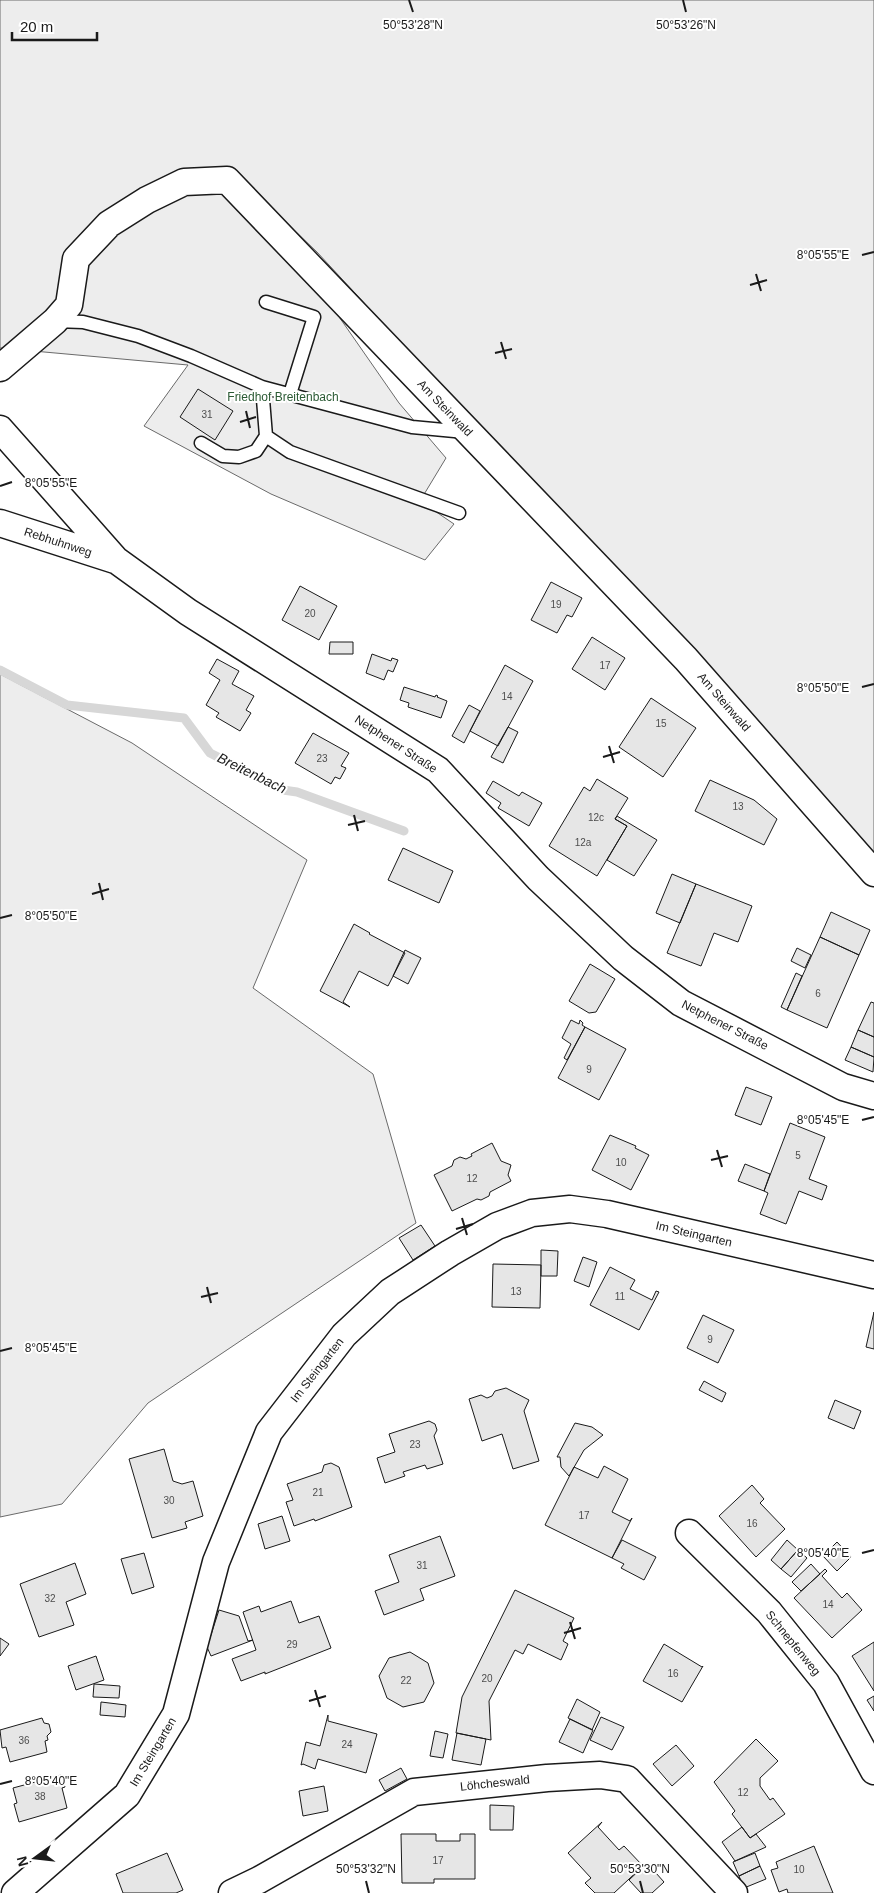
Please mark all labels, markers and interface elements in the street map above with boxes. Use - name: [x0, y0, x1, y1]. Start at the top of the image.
- scale bar: [12, 10, 98, 42]
- text: 20 m: [20, 18, 53, 35]
- text: 50°53'28"N: [383, 18, 443, 32]
- text: 50°53'26"N: [656, 18, 716, 32]
- text: 8°05'55"E: [797, 248, 849, 262]
- street label: Am Steinwald: [414, 377, 476, 439]
- park label: Friedhof Breitenbach: [227, 390, 339, 404]
- house number: 31: [201, 409, 213, 420]
- text: 8°05'55"E: [25, 476, 77, 490]
- street label: Rebhuhnweg: [22, 524, 94, 560]
- house number: 19: [550, 599, 562, 610]
- house number: 20: [304, 608, 316, 619]
- house number: 17: [599, 660, 611, 671]
- street label: Am Steinwald: [695, 670, 753, 734]
- text: 8°05'50"E: [797, 681, 849, 695]
- house number: 14: [501, 691, 513, 702]
- street label: Netphener Straße: [352, 712, 440, 776]
- house number: 15: [655, 718, 667, 729]
- water label: Breitenbach: [215, 749, 289, 797]
- house number: 23: [316, 753, 328, 764]
- house number: 13: [732, 801, 744, 812]
- house number: 12c: [588, 812, 604, 823]
- house number: 12a: [575, 837, 592, 848]
- text: 8°05'50"E: [25, 909, 77, 923]
- house number: 6: [815, 988, 821, 999]
- street label: Netphener Straße: [679, 997, 771, 1053]
- house number: 9: [586, 1064, 592, 1075]
- text: 8°05'45"E: [797, 1113, 849, 1127]
- house number: 5: [795, 1150, 801, 1161]
- house number: 10: [615, 1157, 627, 1168]
- house number: 12: [466, 1173, 478, 1184]
- street label: Im Steingarten: [654, 1218, 734, 1250]
- house number: 13: [510, 1286, 522, 1297]
- house number: 11: [615, 1291, 626, 1302]
- house number: 9: [707, 1334, 713, 1345]
- street label: Im Steingarten: [287, 1335, 347, 1405]
- text: 8°05'45"E: [25, 1341, 77, 1355]
- house number: 23: [409, 1439, 421, 1450]
- house number: 21: [312, 1487, 324, 1498]
- house number: 30: [163, 1495, 175, 1506]
- house number: 17: [578, 1510, 590, 1521]
- house number: 16: [746, 1518, 758, 1529]
- text: 8°05'40"E: [797, 1546, 849, 1560]
- house number: 31: [416, 1560, 428, 1571]
- house number: 32: [44, 1593, 56, 1604]
- house number: 14: [822, 1599, 834, 1610]
- street label: Schnepfenweg: [763, 1608, 823, 1678]
- house number: 29: [286, 1639, 298, 1650]
- house number: 16: [667, 1668, 679, 1679]
- house number: 20: [481, 1673, 493, 1684]
- house number: 22: [400, 1675, 412, 1686]
- street label: Im Steingarten: [127, 1715, 179, 1789]
- house number: 36: [18, 1735, 30, 1746]
- house number: 24: [341, 1739, 353, 1750]
- street label: Löhcheswald: [459, 1772, 531, 1794]
- text: 8°05'40"E: [25, 1774, 77, 1788]
- house number: 12: [737, 1787, 749, 1798]
- house number: 38: [34, 1791, 46, 1802]
- north arrow: [10, 1833, 60, 1883]
- text: N: [13, 1854, 31, 1868]
- house number: 17: [432, 1855, 444, 1866]
- text: 50°53'32"N: [336, 1862, 396, 1876]
- text: 50°53'30"N: [610, 1862, 670, 1876]
- house number: 10: [793, 1864, 805, 1875]

